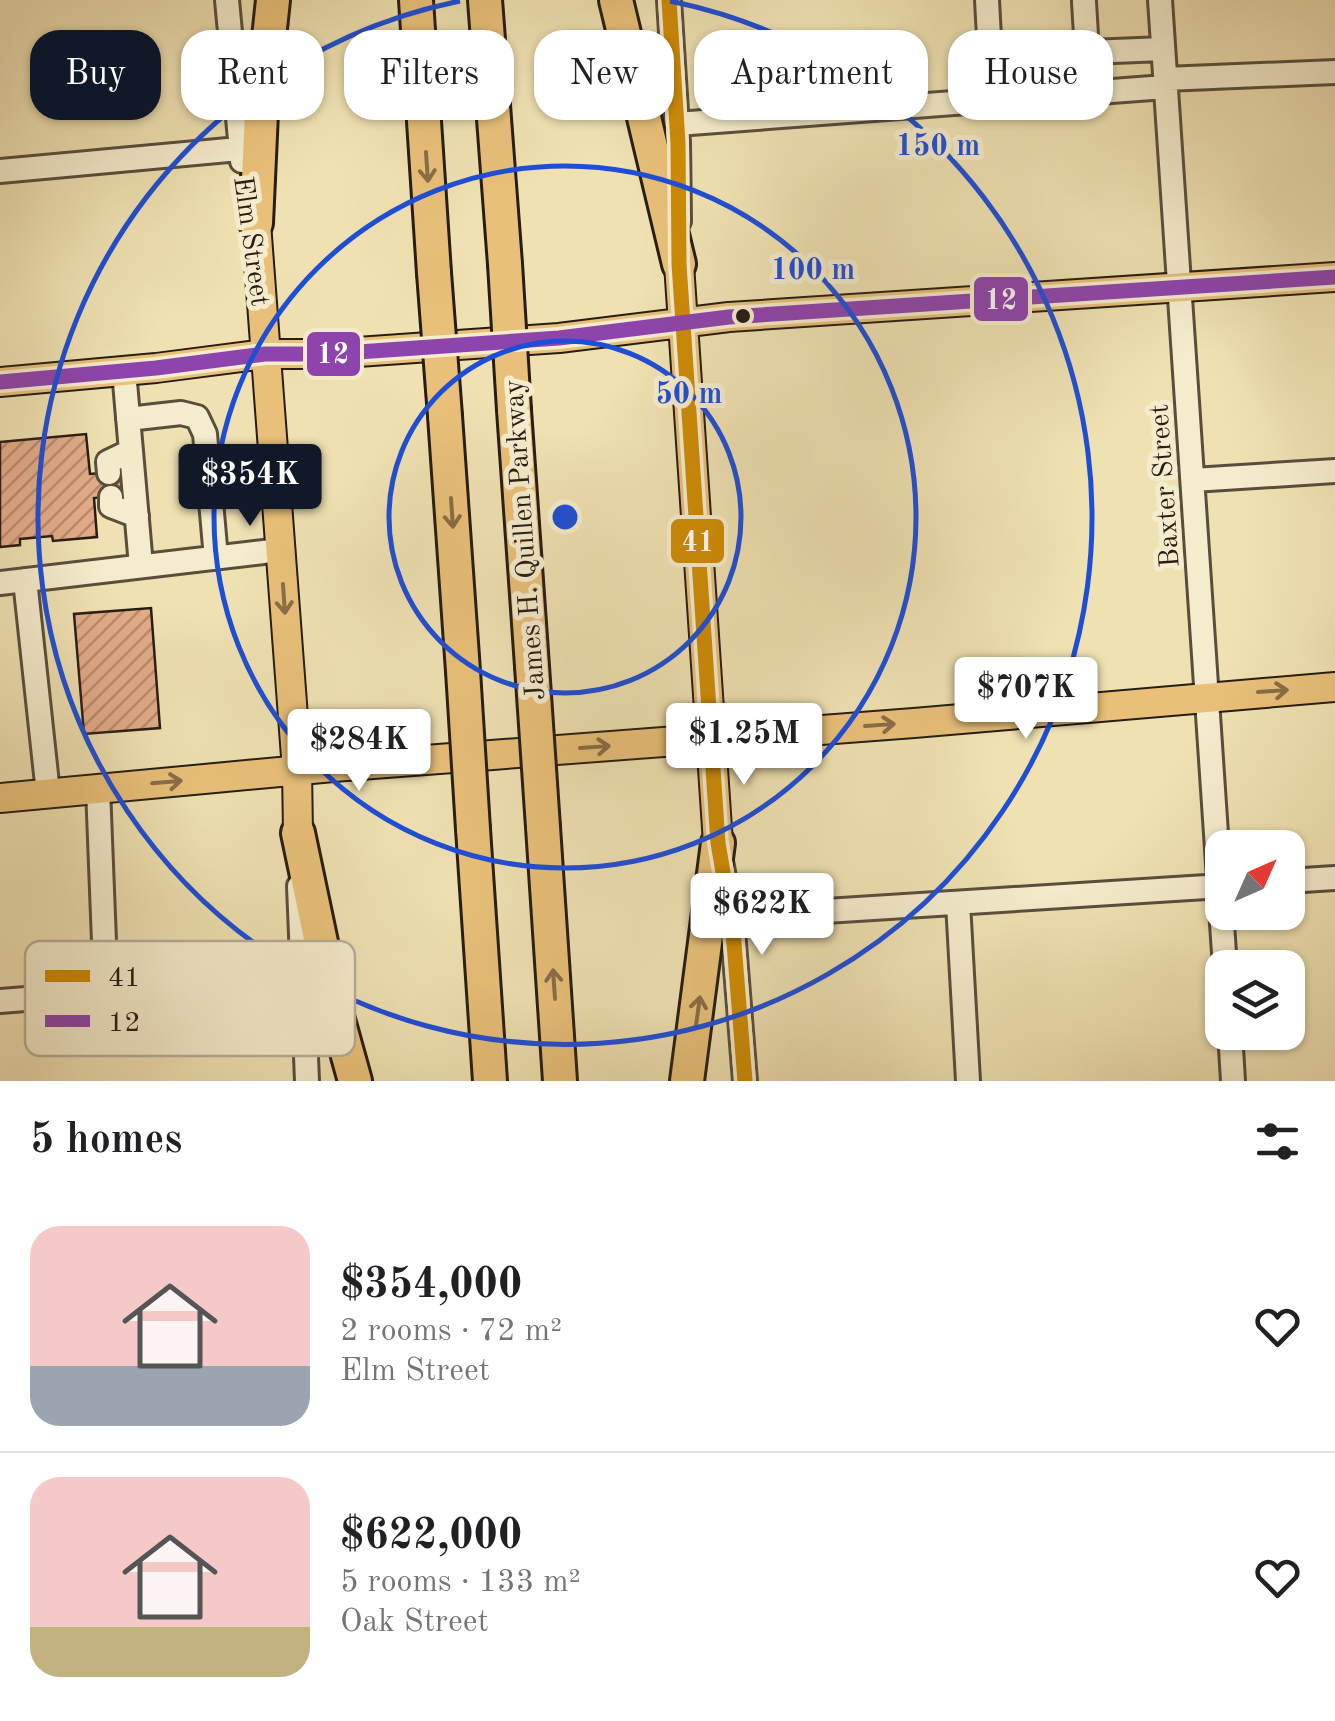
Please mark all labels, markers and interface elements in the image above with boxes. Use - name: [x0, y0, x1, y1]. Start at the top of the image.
- chip: Buy: [30, 30, 161, 120]
- chip: Rent: [181, 30, 324, 120]
- chip: Filters: [344, 30, 514, 120]
- chip: New: [534, 30, 674, 120]
- chip: Apartment: [694, 30, 928, 120]
- chip: House: [948, 30, 1113, 120]
- text: 150 m: [896, 132, 980, 162]
- one-way arrow: [418, 151, 437, 183]
- street label: Elm Street: [227, 175, 273, 308]
- text: 100 m: [771, 256, 855, 286]
- line badge: 12: [972, 275, 1030, 323]
- text: 12: [985, 288, 1017, 316]
- unlabelled marker: [733, 306, 753, 326]
- line badge: 12: [305, 330, 362, 378]
- text: 12: [317, 342, 349, 370]
- street label: James H. Quillen Parkway: [501, 378, 551, 701]
- text: 50 m: [655, 380, 723, 410]
- street label: Baxter Street: [1146, 403, 1186, 569]
- pin: $354K: [180, 444, 320, 529]
- text: $354K: [201, 460, 299, 492]
- one-way arrow: [442, 496, 461, 528]
- centre of rings: [547, 499, 583, 535]
- line badge: 41: [669, 517, 726, 565]
- text: 41: [682, 530, 714, 558]
- one-way arrow: [274, 583, 293, 615]
- pin: $707K: [956, 657, 1096, 742]
- text: $707K: [977, 673, 1075, 705]
- one-way arrow: [1257, 682, 1289, 701]
- pin: $1.25M: [663, 703, 825, 788]
- pin: $284K: [289, 709, 429, 794]
- one-way arrow: [863, 715, 895, 734]
- text: $1.25M: [688, 719, 800, 751]
- text: $284K: [310, 725, 408, 757]
- one-way arrow: [579, 737, 611, 756]
- one-way arrow: [150, 773, 182, 792]
- north arrow: [1205, 830, 1305, 930]
- map controls: [1205, 830, 1305, 1050]
- pin: $622K: [692, 873, 832, 958]
- text: $622K: [713, 889, 811, 921]
- legend: [25, 941, 355, 1056]
- button: layers: [1205, 950, 1305, 1050]
- text: 41: [108, 965, 140, 993]
- one-way arrow: [544, 968, 563, 1000]
- one-way arrow: [689, 996, 707, 1028]
- text: 12: [108, 1010, 140, 1038]
- icon: filters: [1250, 1114, 1305, 1169]
- text: 5 homes: [30, 1120, 182, 1162]
- text: $354,000: [340, 1265, 522, 1307]
- icon: home: [110, 1266, 230, 1386]
- icon: heart: [1250, 1299, 1305, 1354]
- text: 2 rooms · 72 m²: [340, 1316, 562, 1348]
- text: Elm Street: [340, 1356, 490, 1388]
- text: $622,000: [340, 1516, 522, 1558]
- icon: home: [110, 1517, 230, 1637]
- icon: heart: [1250, 1550, 1305, 1605]
- text: 5 rooms · 133 m²: [340, 1567, 581, 1599]
- text: Oak Street: [340, 1607, 489, 1639]

